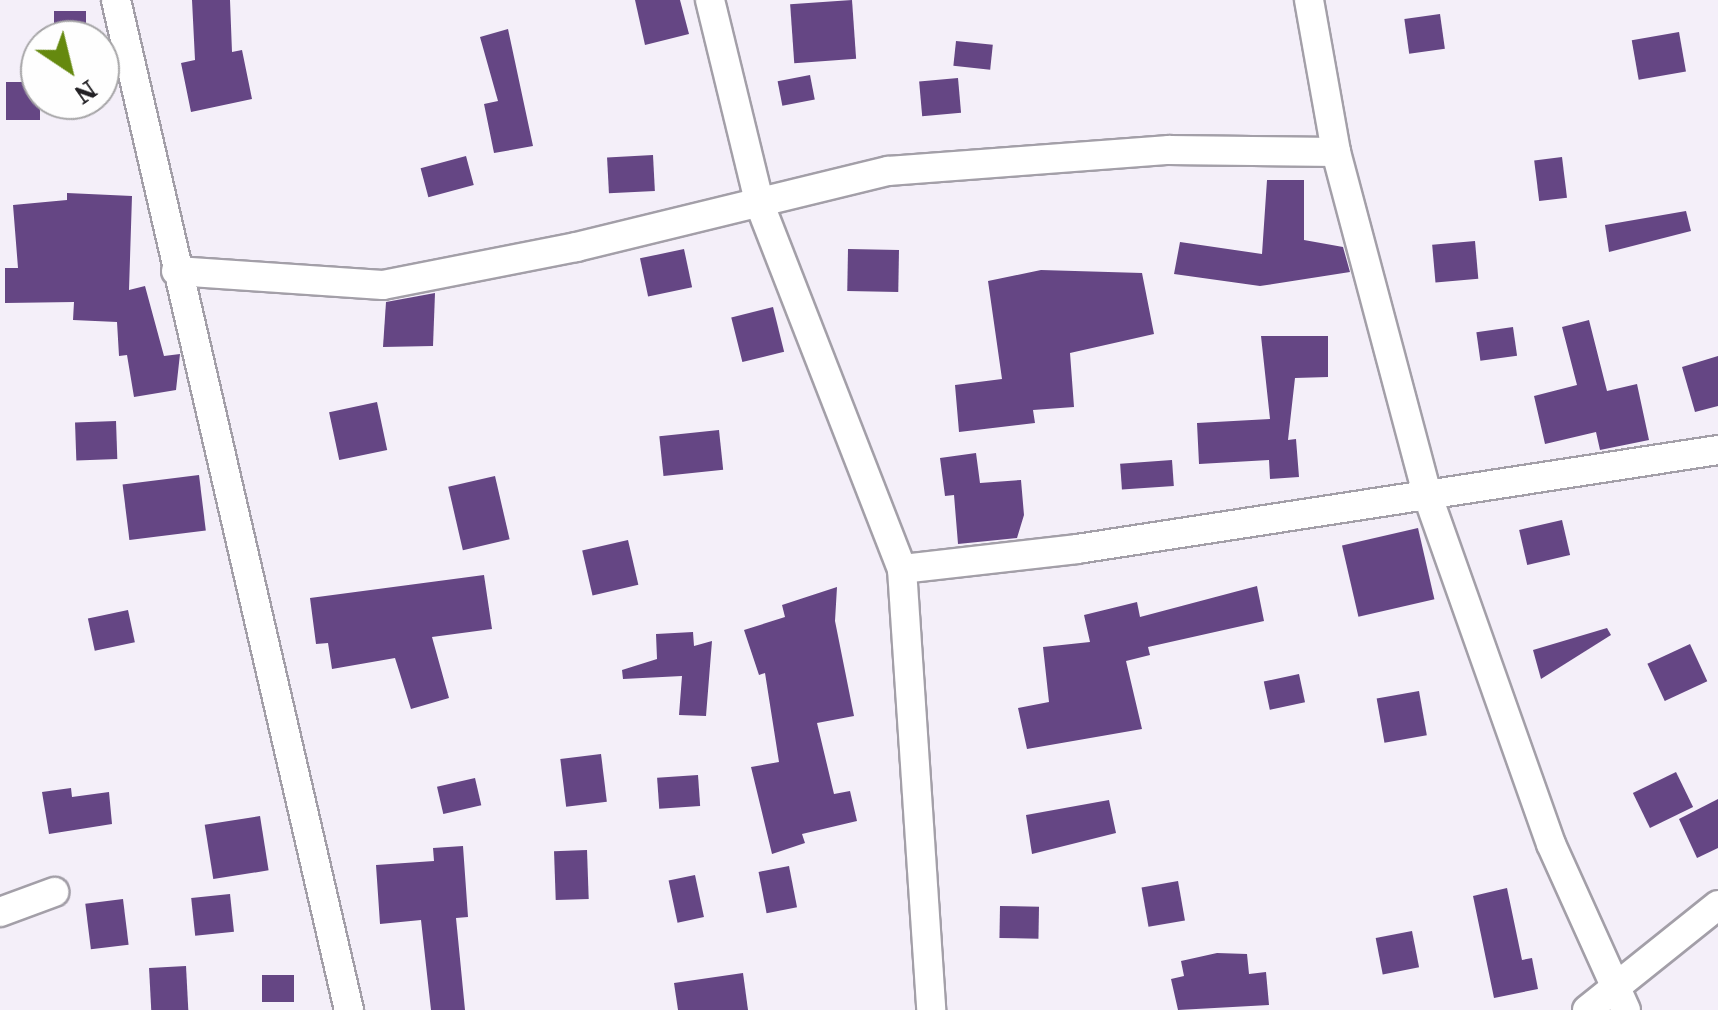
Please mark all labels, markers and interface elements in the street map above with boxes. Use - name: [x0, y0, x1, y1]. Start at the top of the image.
- north arrow: [20, 20, 120, 120]
- text: N: [67, 72, 105, 114]

